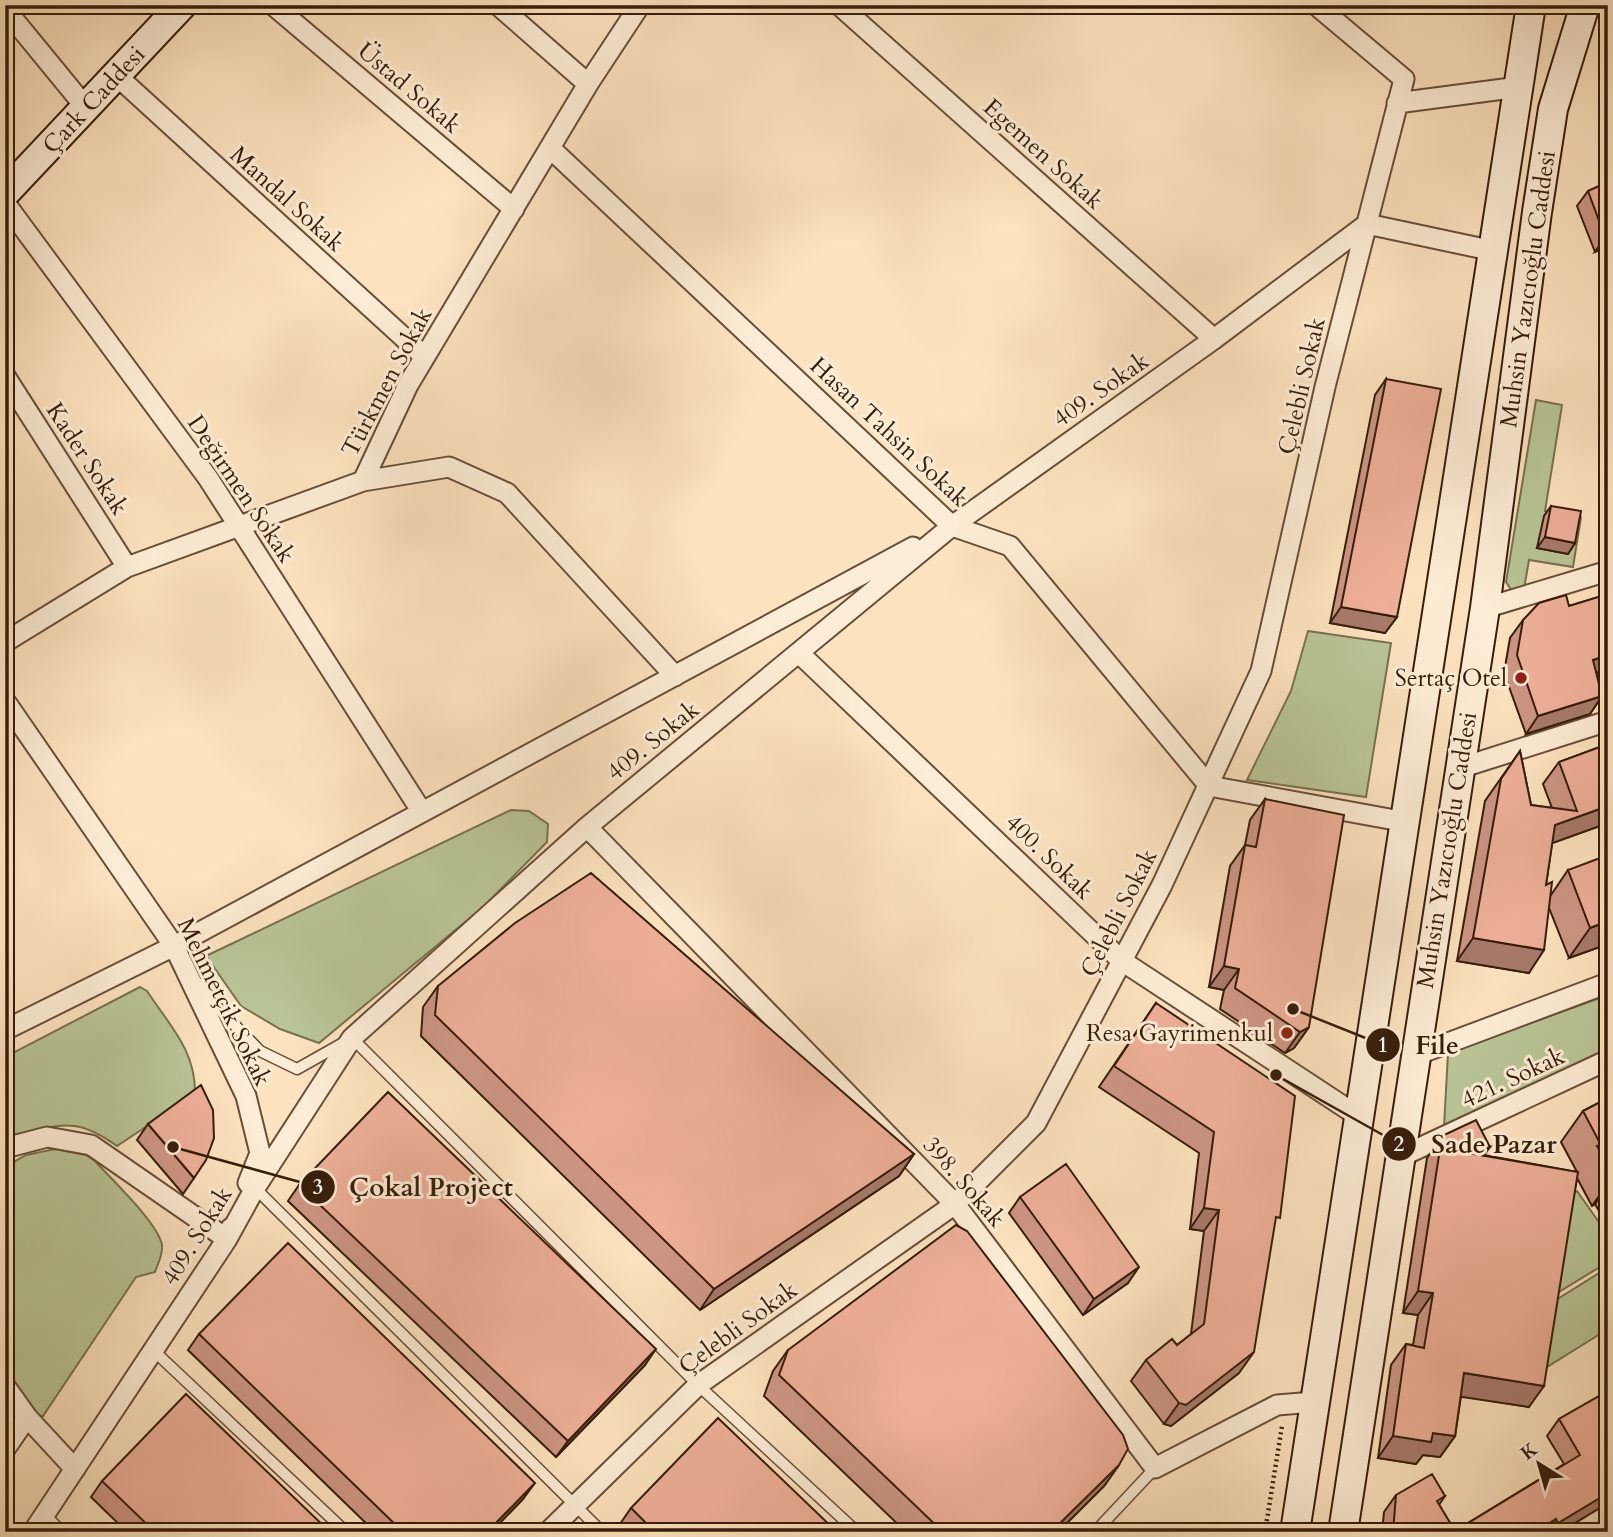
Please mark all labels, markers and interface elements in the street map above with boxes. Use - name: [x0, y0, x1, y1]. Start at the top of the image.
- street label: Üstad Sokak: [350, 35, 468, 141]
- street label: Çark Caddesi: [35, 39, 153, 161]
- street label: Egemen Sokak: [976, 91, 1110, 217]
- street label: Mandal Sokak: [223, 139, 351, 259]
- street label: Muhsin Yazıcıoğlu Caddesi: [1492, 148, 1564, 430]
- street label: Türkmen Sokak: [334, 301, 440, 462]
- street label: Çelebli Sokak: [1270, 314, 1334, 458]
- street label: 409. Sokak: [1046, 345, 1156, 435]
- street label: Hasan Tahsin Sokak: [802, 350, 976, 514]
- street label: Kader Sokak: [38, 396, 136, 522]
- street label: Değirmen Sokak: [179, 409, 303, 570]
- place label: Sertaç Otel: [1395, 662, 1507, 695]
- marker: Sertaç Otel: [1513, 670, 1529, 686]
- street label: 409. Sokak: [600, 693, 706, 789]
- street label: Muhsin Yazıcıoğlu Caddesi: [1409, 709, 1485, 991]
- street label: 400. Sokak: [998, 807, 1100, 907]
- street label: Çelebli Sokak: [1073, 843, 1165, 983]
- street label: Mehmetçik Sokak: [169, 912, 279, 1092]
- place label: Resa Gayrimenkul: [1086, 1017, 1273, 1050]
- callout: File: [1366, 1022, 1472, 1069]
- marker: Resa Gayrimenkul: [1279, 1025, 1295, 1041]
- text: File: [1415, 1028, 1459, 1063]
- text: 1: [1378, 1031, 1388, 1060]
- street label: 421. Sokak: [1456, 1040, 1570, 1116]
- callout: Sade Pazar: [1382, 1121, 1570, 1168]
- text: Sade Pazar: [1431, 1127, 1557, 1162]
- street label: 398. Sokak: [915, 1129, 1013, 1235]
- text: 2: [1394, 1130, 1405, 1159]
- callout: Çokal Project: [300, 1163, 527, 1210]
- text: Çokal Project: [349, 1170, 513, 1205]
- text: 3: [313, 1173, 323, 1202]
- street label: 409. Sokak: [154, 1180, 240, 1292]
- street label: Çelebli Sokak: [672, 1274, 804, 1382]
- north arrow: [1504, 1428, 1574, 1498]
- text: K: [1515, 1436, 1544, 1466]

